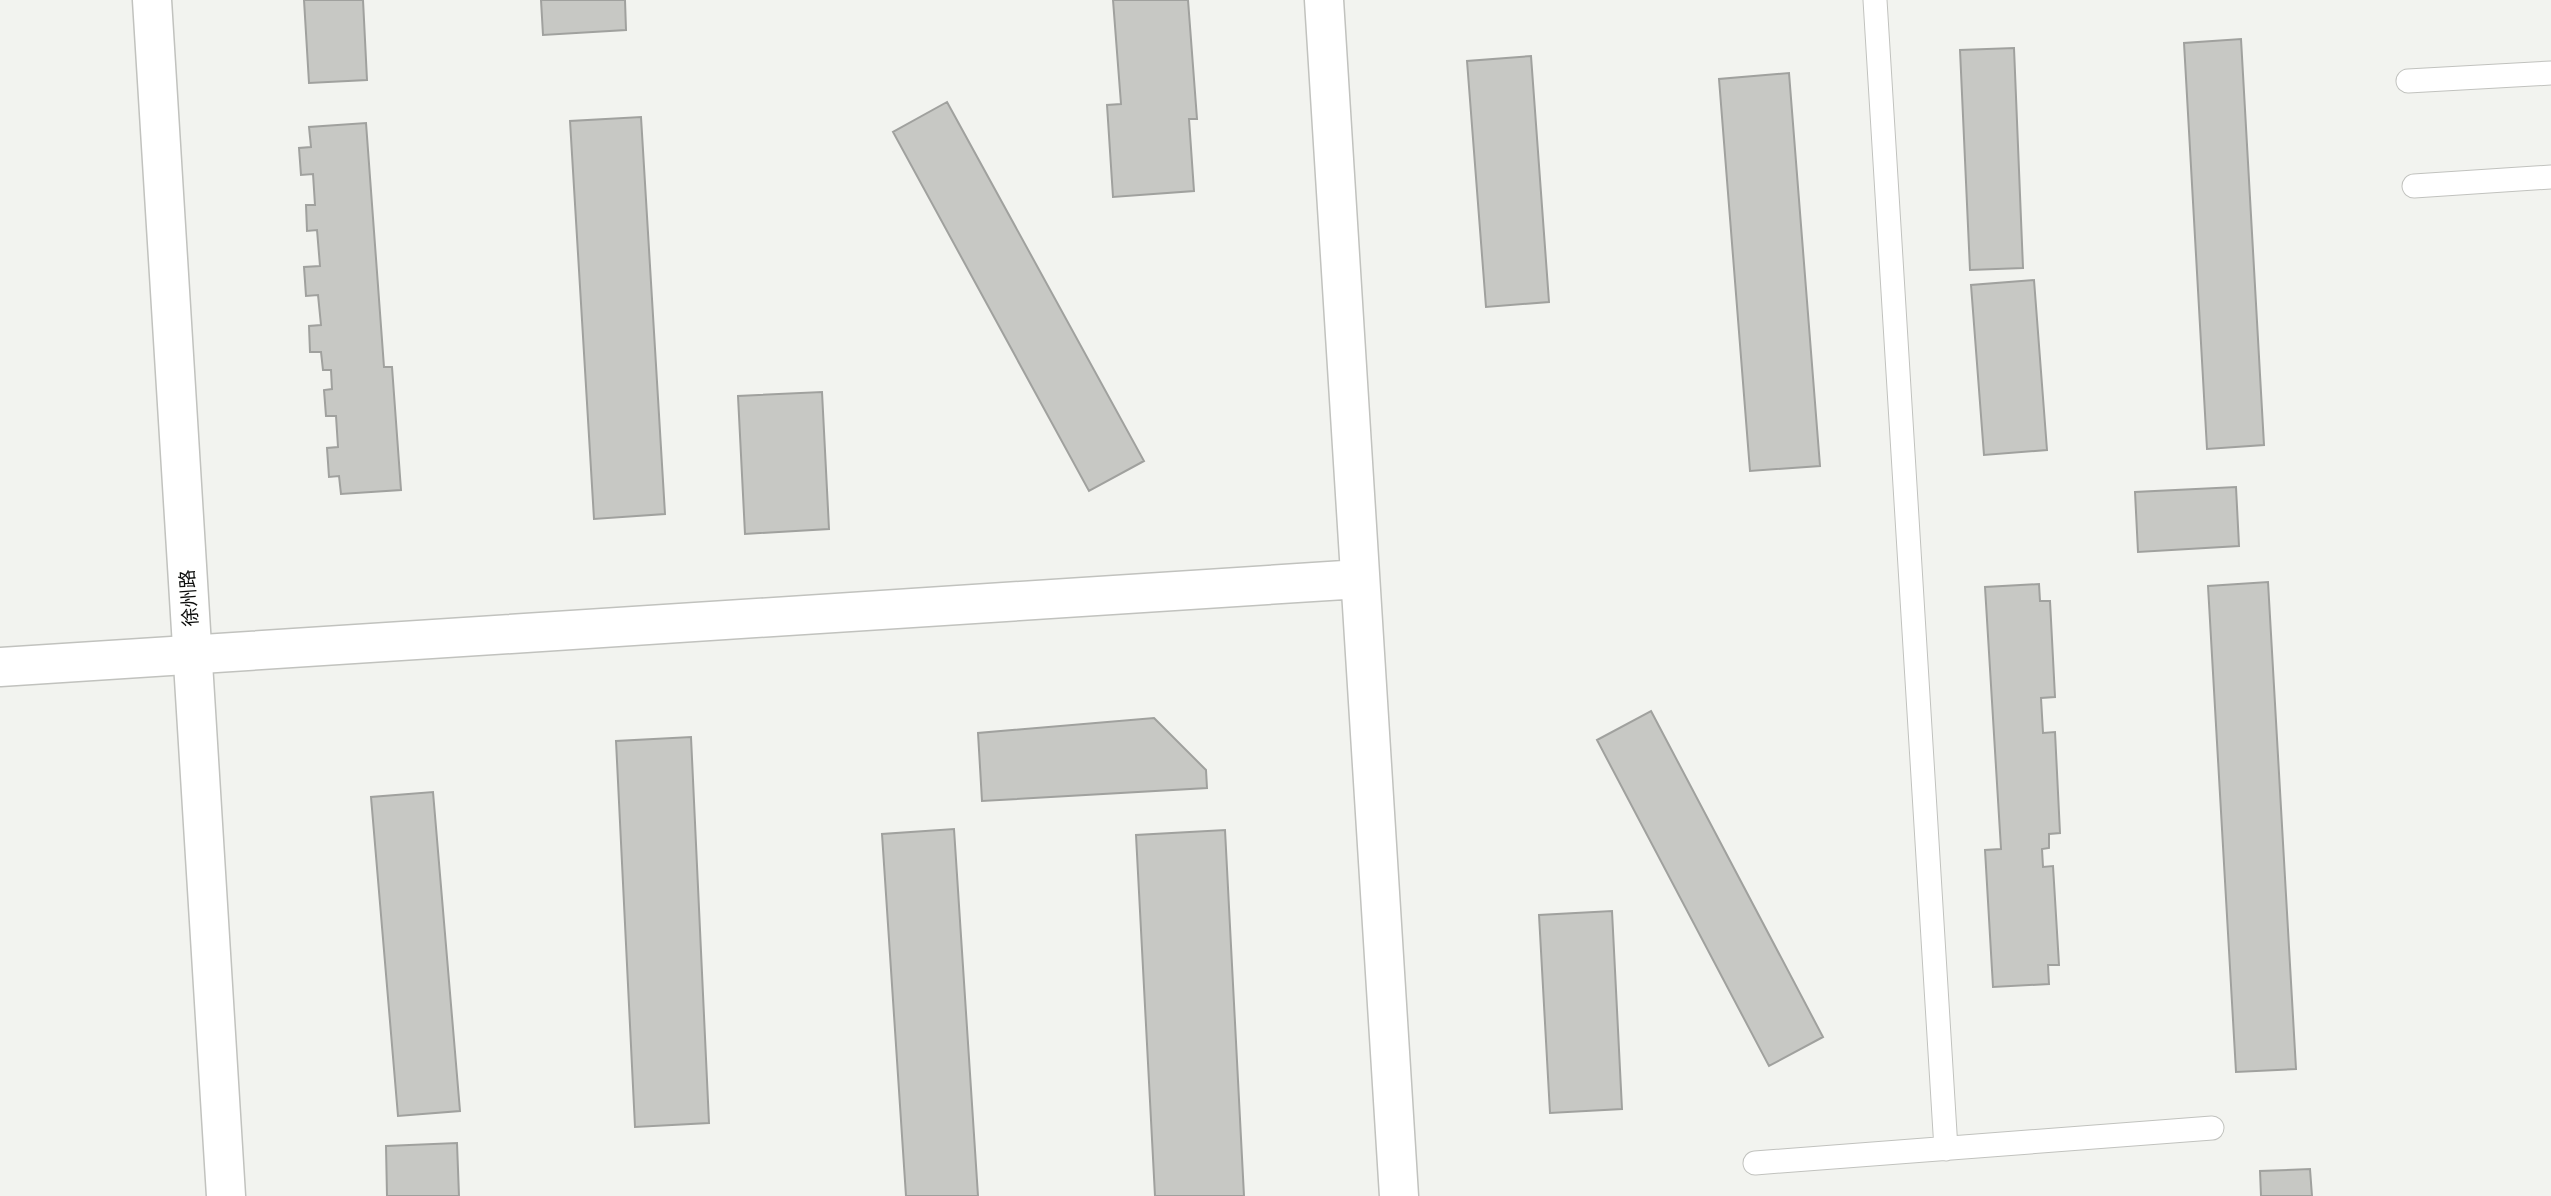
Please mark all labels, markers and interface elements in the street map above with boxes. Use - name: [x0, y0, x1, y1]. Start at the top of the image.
- street label: 徐州路: [177, 569, 201, 627]

